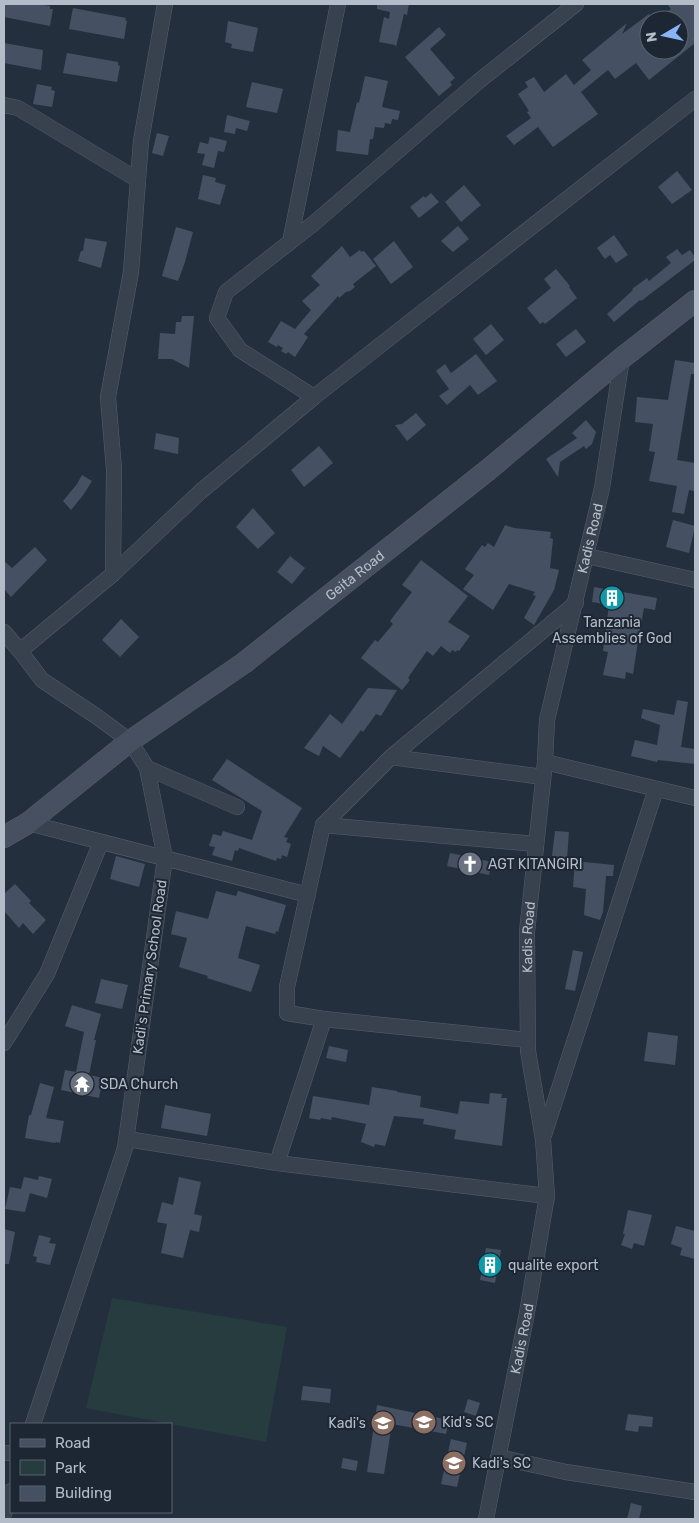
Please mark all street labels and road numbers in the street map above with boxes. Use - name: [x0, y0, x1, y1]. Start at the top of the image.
- street label: Kadis Road: [574, 501, 607, 575]
- street label: Geita Road: [322, 547, 388, 604]
- street label: Kadi's Primary School Road: [129, 879, 171, 1055]
- street label: Kadis Road: [518, 901, 539, 973]
- street label: Kadis Road: [507, 1302, 537, 1375]

